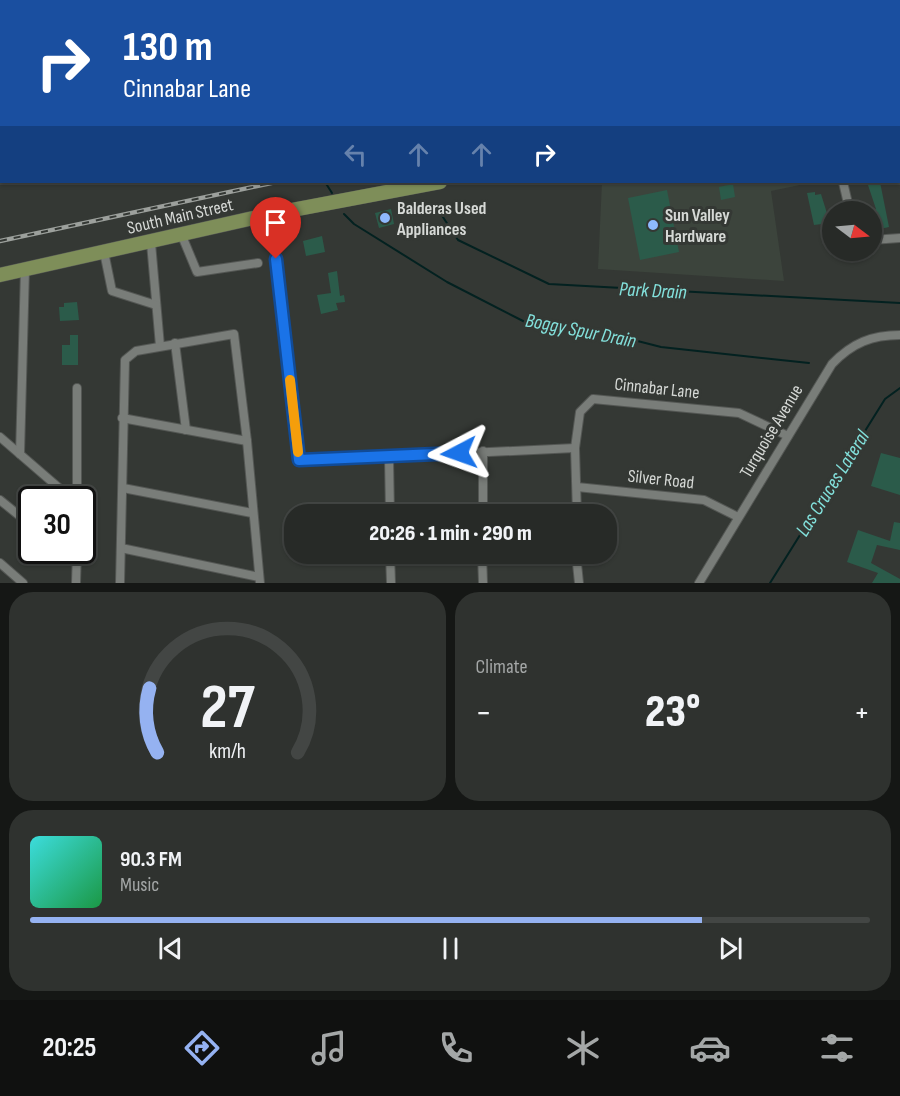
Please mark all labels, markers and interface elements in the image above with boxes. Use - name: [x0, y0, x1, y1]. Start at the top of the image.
- text: 130 m: [123, 22, 213, 73]
- icon: right: [24, 24, 102, 102]
- text: Cinnabar Lane: [123, 73, 251, 105]
- icon: left: [339, 138, 372, 171]
- icon: ahead: [402, 138, 435, 171]
- icon: ahead: [465, 138, 498, 171]
- icon: right: [528, 138, 561, 171]
- street label: South Main Street: [125, 194, 236, 239]
- pin: [250, 197, 301, 259]
- place label: Balderas Used Appliances: [396, 198, 487, 240]
- north arrow: [822, 201, 882, 261]
- map controls: [822, 201, 882, 261]
- place label: Sun Valley Hardware: [665, 205, 730, 247]
- icon: arrive: [259, 206, 292, 239]
- marker: Balderas Used Appliances: [378, 211, 392, 225]
- marker: Sun Valley Hardware: [646, 218, 660, 232]
- water label: Park Drain: [619, 277, 687, 305]
- water label: Boggy Spur Drain: [523, 308, 638, 353]
- street label: Cinnabar Lane: [613, 374, 700, 403]
- street label: Turquoise Avenue: [735, 381, 807, 482]
- position arrow: [427, 421, 491, 485]
- water label: Las Cruces Lateral: [791, 425, 876, 541]
- street label: Silver Road: [627, 466, 695, 493]
- speed limit sign: 30: [18, 486, 96, 564]
- text: 20:26 · 1 min · 290 m: [369, 520, 532, 547]
- text: Climate: [476, 655, 528, 679]
- text: 27: [200, 671, 255, 746]
- text: 23°: [645, 685, 700, 740]
- text: −: [476, 693, 492, 733]
- text: +: [854, 693, 870, 733]
- text: km/h: [209, 740, 246, 765]
- text: 90.3 FM: [120, 846, 182, 873]
- text: Music: [120, 873, 159, 897]
- icon: previous: [154, 932, 187, 965]
- icon: pause: [434, 932, 467, 965]
- icon: next: [714, 932, 747, 965]
- icon: directions: [181, 1027, 223, 1069]
- icon: music: [308, 1027, 350, 1069]
- icon: phone: [435, 1027, 477, 1069]
- icon: climate: [562, 1027, 604, 1069]
- icon: car: [689, 1027, 731, 1069]
- icon: filters: [816, 1027, 858, 1069]
- text: 20:25: [42, 1032, 96, 1064]

